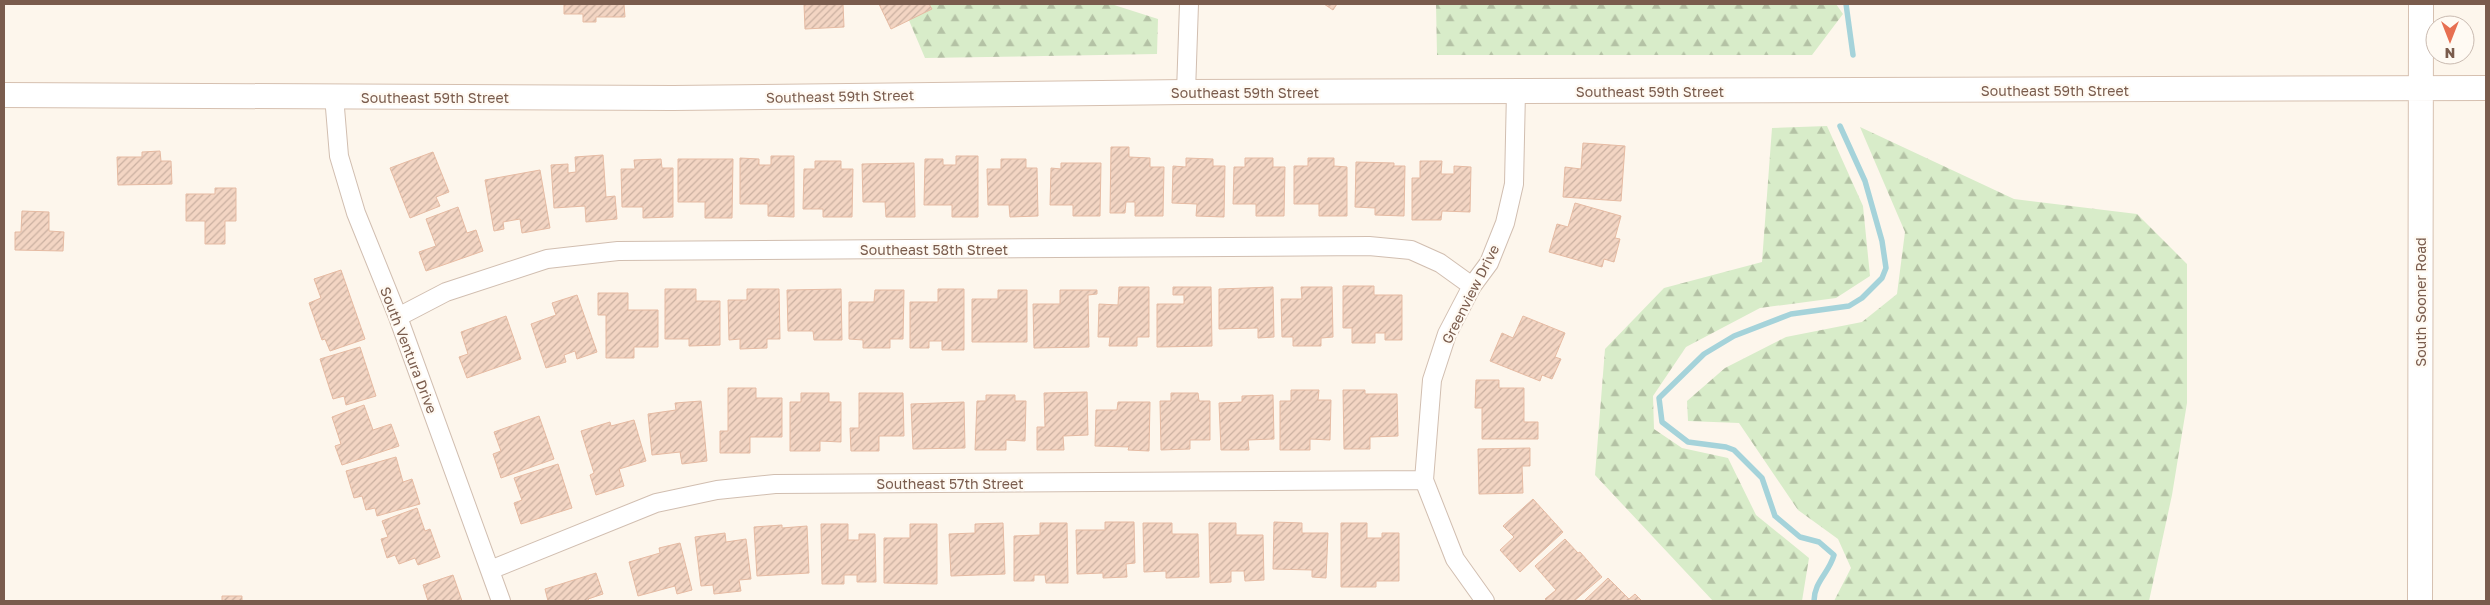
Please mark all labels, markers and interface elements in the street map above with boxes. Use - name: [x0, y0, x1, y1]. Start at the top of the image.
- north arrow: [2425, 15, 2475, 65]
- text: N: [2445, 45, 2455, 62]
- street label: Southeast 59th Street: [1981, 82, 2129, 99]
- street label: Southeast 59th Street: [1576, 83, 1724, 100]
- street label: Southeast 59th Street: [1171, 84, 1319, 101]
- street label: Southeast 59th Street: [766, 86, 914, 106]
- street label: Southeast 59th Street: [361, 89, 509, 106]
- street label: South Sooner Road: [2412, 237, 2429, 367]
- street label: Southeast 58th Street: [860, 241, 1008, 258]
- street label: Greenview Drive: [1438, 242, 1502, 346]
- street label: South Ventura Drive: [377, 284, 441, 416]
- street label: Southeast 57th Street: [876, 475, 1024, 492]

